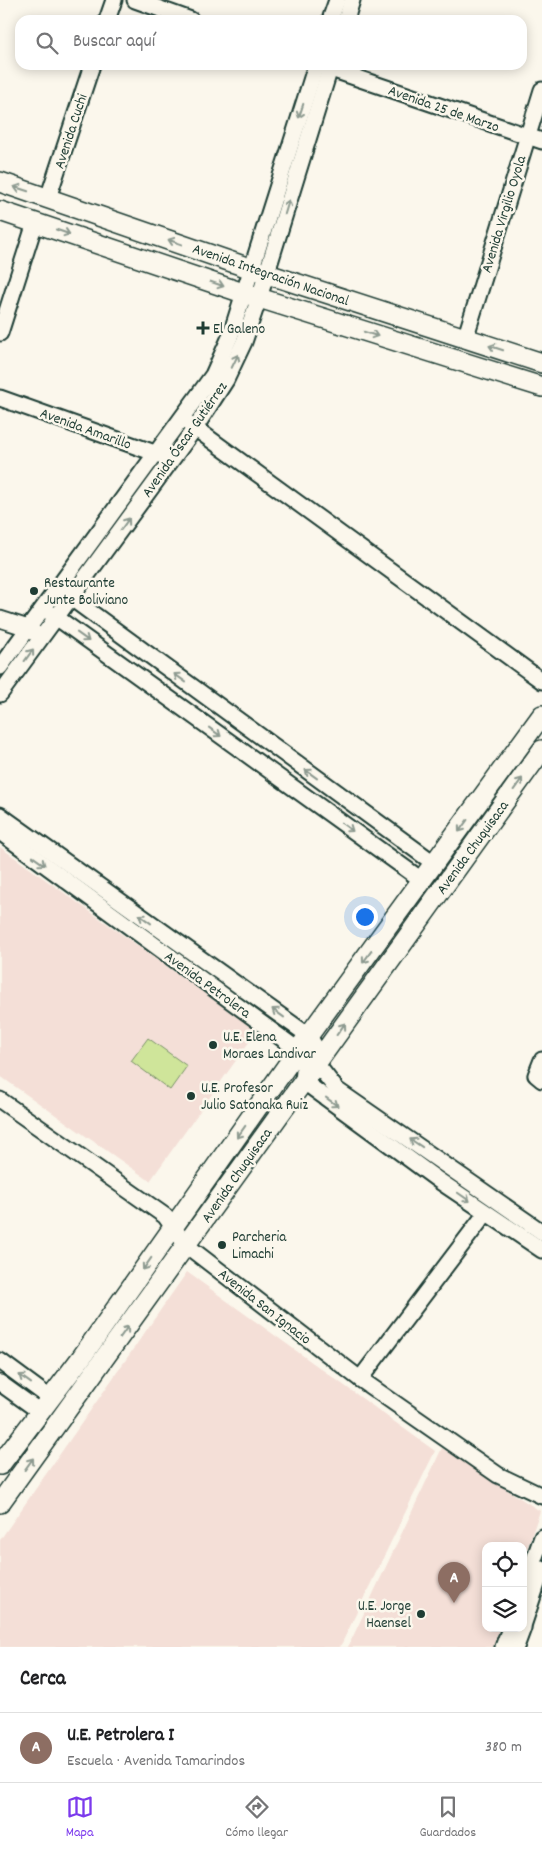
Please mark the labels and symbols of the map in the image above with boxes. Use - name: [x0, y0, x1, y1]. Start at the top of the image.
- street label: Avenida 25 de Marzo: [385, 81, 502, 139]
- street label: Avenida Cuchi: [49, 91, 94, 172]
- one-way arrow: [296, 103, 306, 119]
- street label: Avenida Virgilio Oyola: [477, 152, 533, 276]
- one-way arrow: [14, 184, 30, 194]
- one-way arrow: [283, 199, 293, 215]
- one-way arrow: [55, 228, 70, 237]
- one-way arrow: [168, 237, 183, 246]
- street label: Avenida Integración Nacional: [189, 239, 352, 313]
- one-way arrow: [208, 280, 224, 289]
- place label: El Galeno: [213, 319, 266, 341]
- marker: El Galeno: [197, 322, 209, 334]
- one-way arrow: [363, 329, 379, 339]
- one-way arrow: [488, 343, 504, 353]
- one-way arrow: [231, 354, 240, 369]
- street label: Avenida Óscar Gutiérrez: [137, 377, 234, 503]
- street label: Avenida Amarillo: [36, 403, 134, 457]
- one-way arrow: [120, 517, 130, 531]
- place label: Restaurante Junte Boliviano: [44, 573, 128, 612]
- marker: Restaurante Junte Boliviano: [28, 585, 40, 597]
- one-way arrow: [76, 632, 90, 642]
- one-way arrow: [23, 649, 34, 662]
- one-way arrow: [173, 673, 187, 683]
- one-way arrow: [208, 727, 222, 737]
- one-way arrow: [304, 769, 318, 779]
- one-way arrow: [513, 777, 523, 791]
- street label: Avenida Chuquisaca: [432, 796, 516, 900]
- one-way arrow: [458, 819, 468, 833]
- one-way arrow: [340, 822, 354, 832]
- one-way arrow: [32, 856, 46, 866]
- your location: [352, 904, 378, 930]
- one-way arrow: [138, 914, 152, 924]
- street label: Avenida Petrolera: [159, 947, 255, 1025]
- one-way arrow: [362, 950, 372, 964]
- one-way arrow: [271, 1008, 285, 1018]
- one-way arrow: [336, 1022, 346, 1036]
- place label: U.E. Elena Moraes Landivar: [223, 1027, 317, 1066]
- marker: U.E. Elena Moraes Landivar: [207, 1039, 219, 1051]
- place label: U.E. Profesor Julio Satonaka Ruiz: [201, 1078, 308, 1117]
- marker: U.E. Profesor Julio Satonaka Ruiz: [185, 1090, 197, 1102]
- one-way arrow: [325, 1097, 338, 1108]
- street label: Avenida Chuquisaca: [197, 1123, 279, 1228]
- one-way arrow: [236, 1124, 246, 1138]
- one-way arrow: [410, 1138, 424, 1148]
- one-way arrow: [457, 1192, 471, 1202]
- place label: Parcheria Limachi: [232, 1227, 287, 1266]
- marker: Parcheria Limachi: [216, 1239, 228, 1251]
- one-way arrow: [142, 1257, 152, 1271]
- street label: Avenida San Ignacio: [213, 1264, 315, 1351]
- one-way arrow: [119, 1325, 129, 1339]
- one-way arrow: [18, 1374, 32, 1384]
- one-way arrow: [24, 1457, 34, 1471]
- pin: A: [438, 1562, 470, 1603]
- place label: U.E. Jorge Haensel: [358, 1596, 411, 1635]
- marker: U.E. Jorge Haensel: [415, 1608, 427, 1620]

